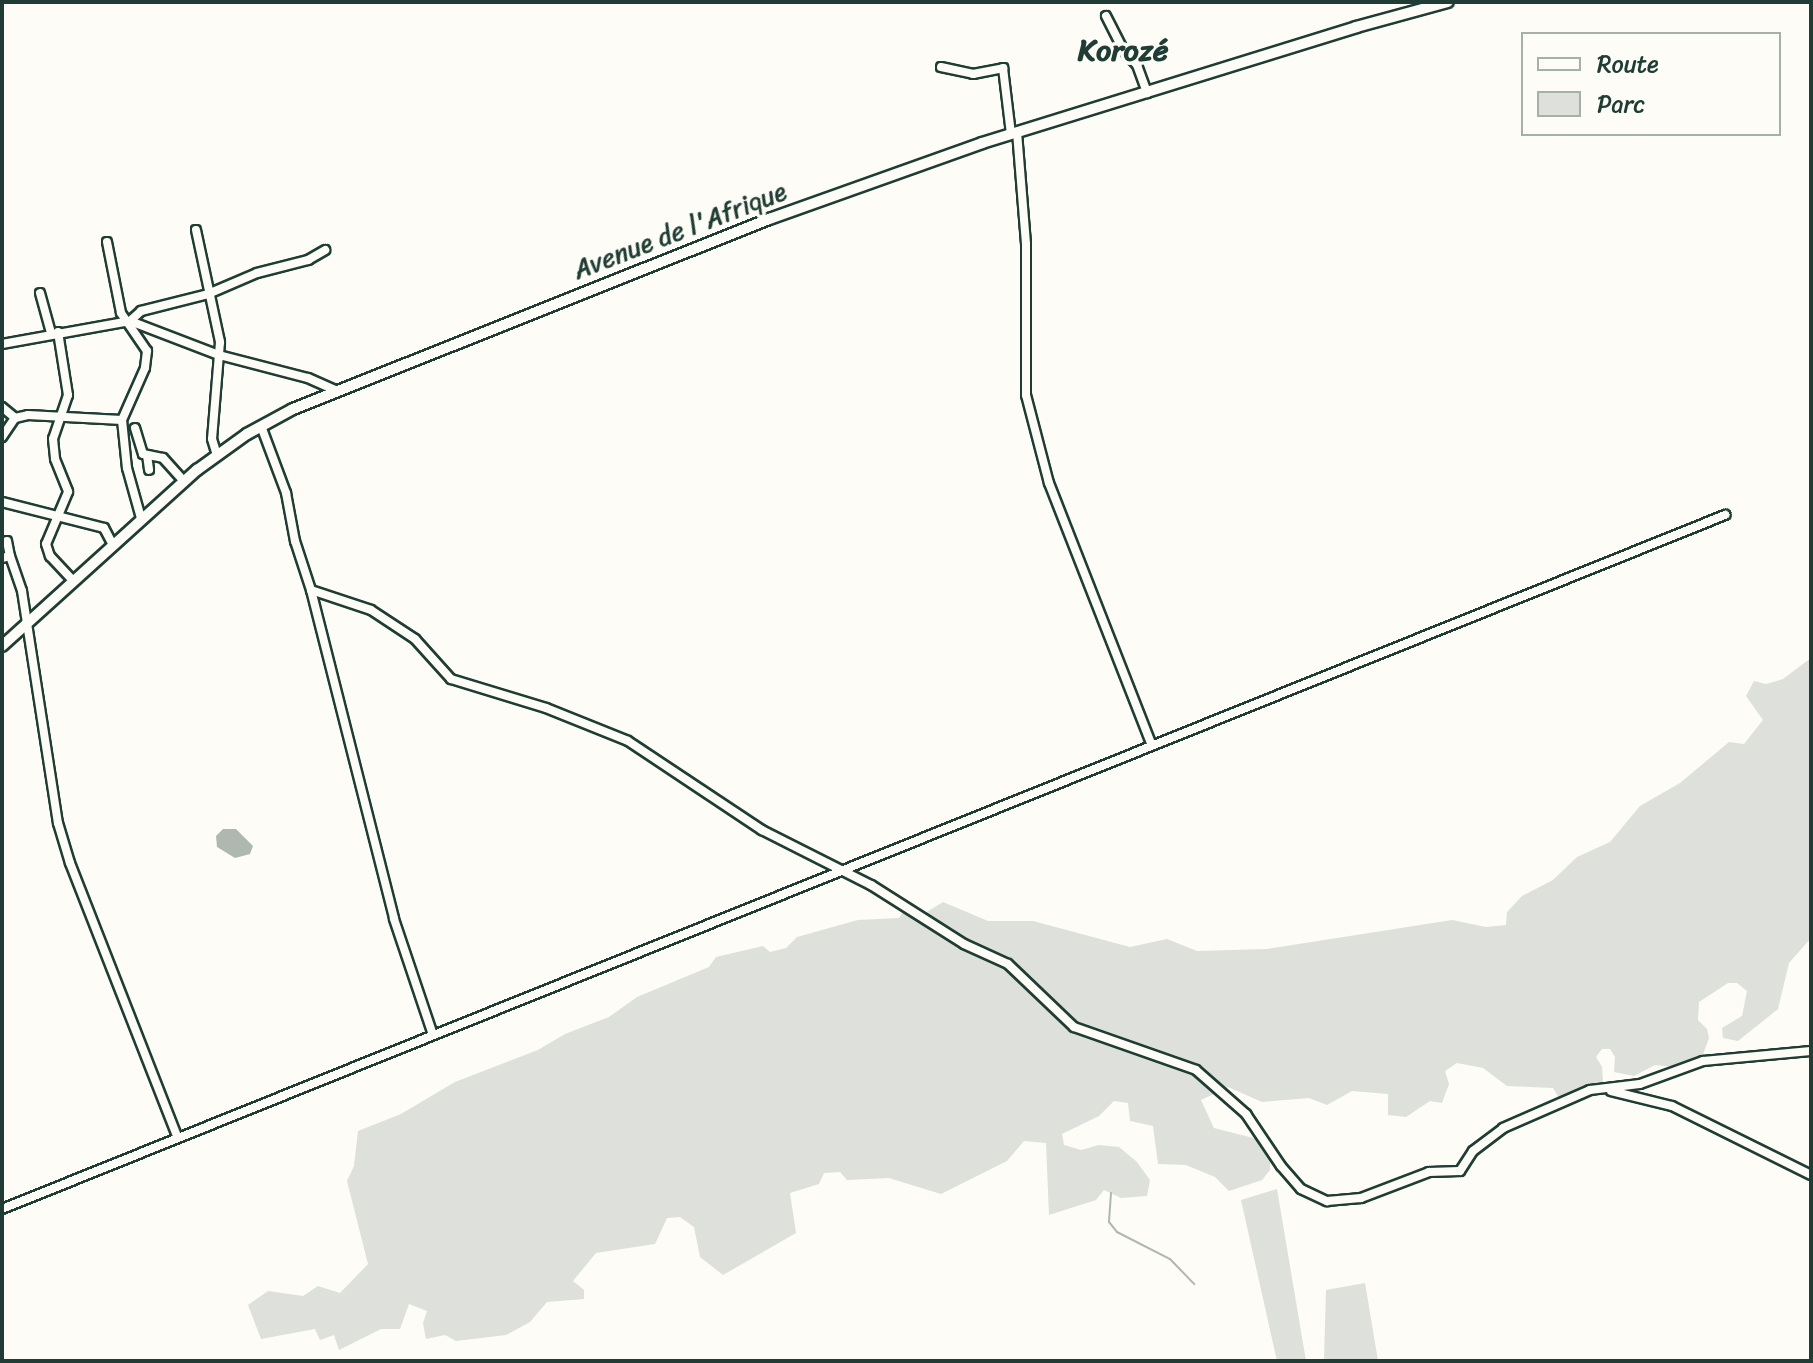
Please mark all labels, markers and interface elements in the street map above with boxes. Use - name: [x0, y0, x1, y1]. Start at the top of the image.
- district label: Korozé: [1078, 32, 1168, 68]
- legend: [1521, 32, 1781, 136]
- text: Route: [1597, 43, 1659, 85]
- text: Parc: [1597, 83, 1645, 125]
- street label: Avenue de l'Afrique: [569, 176, 791, 286]

